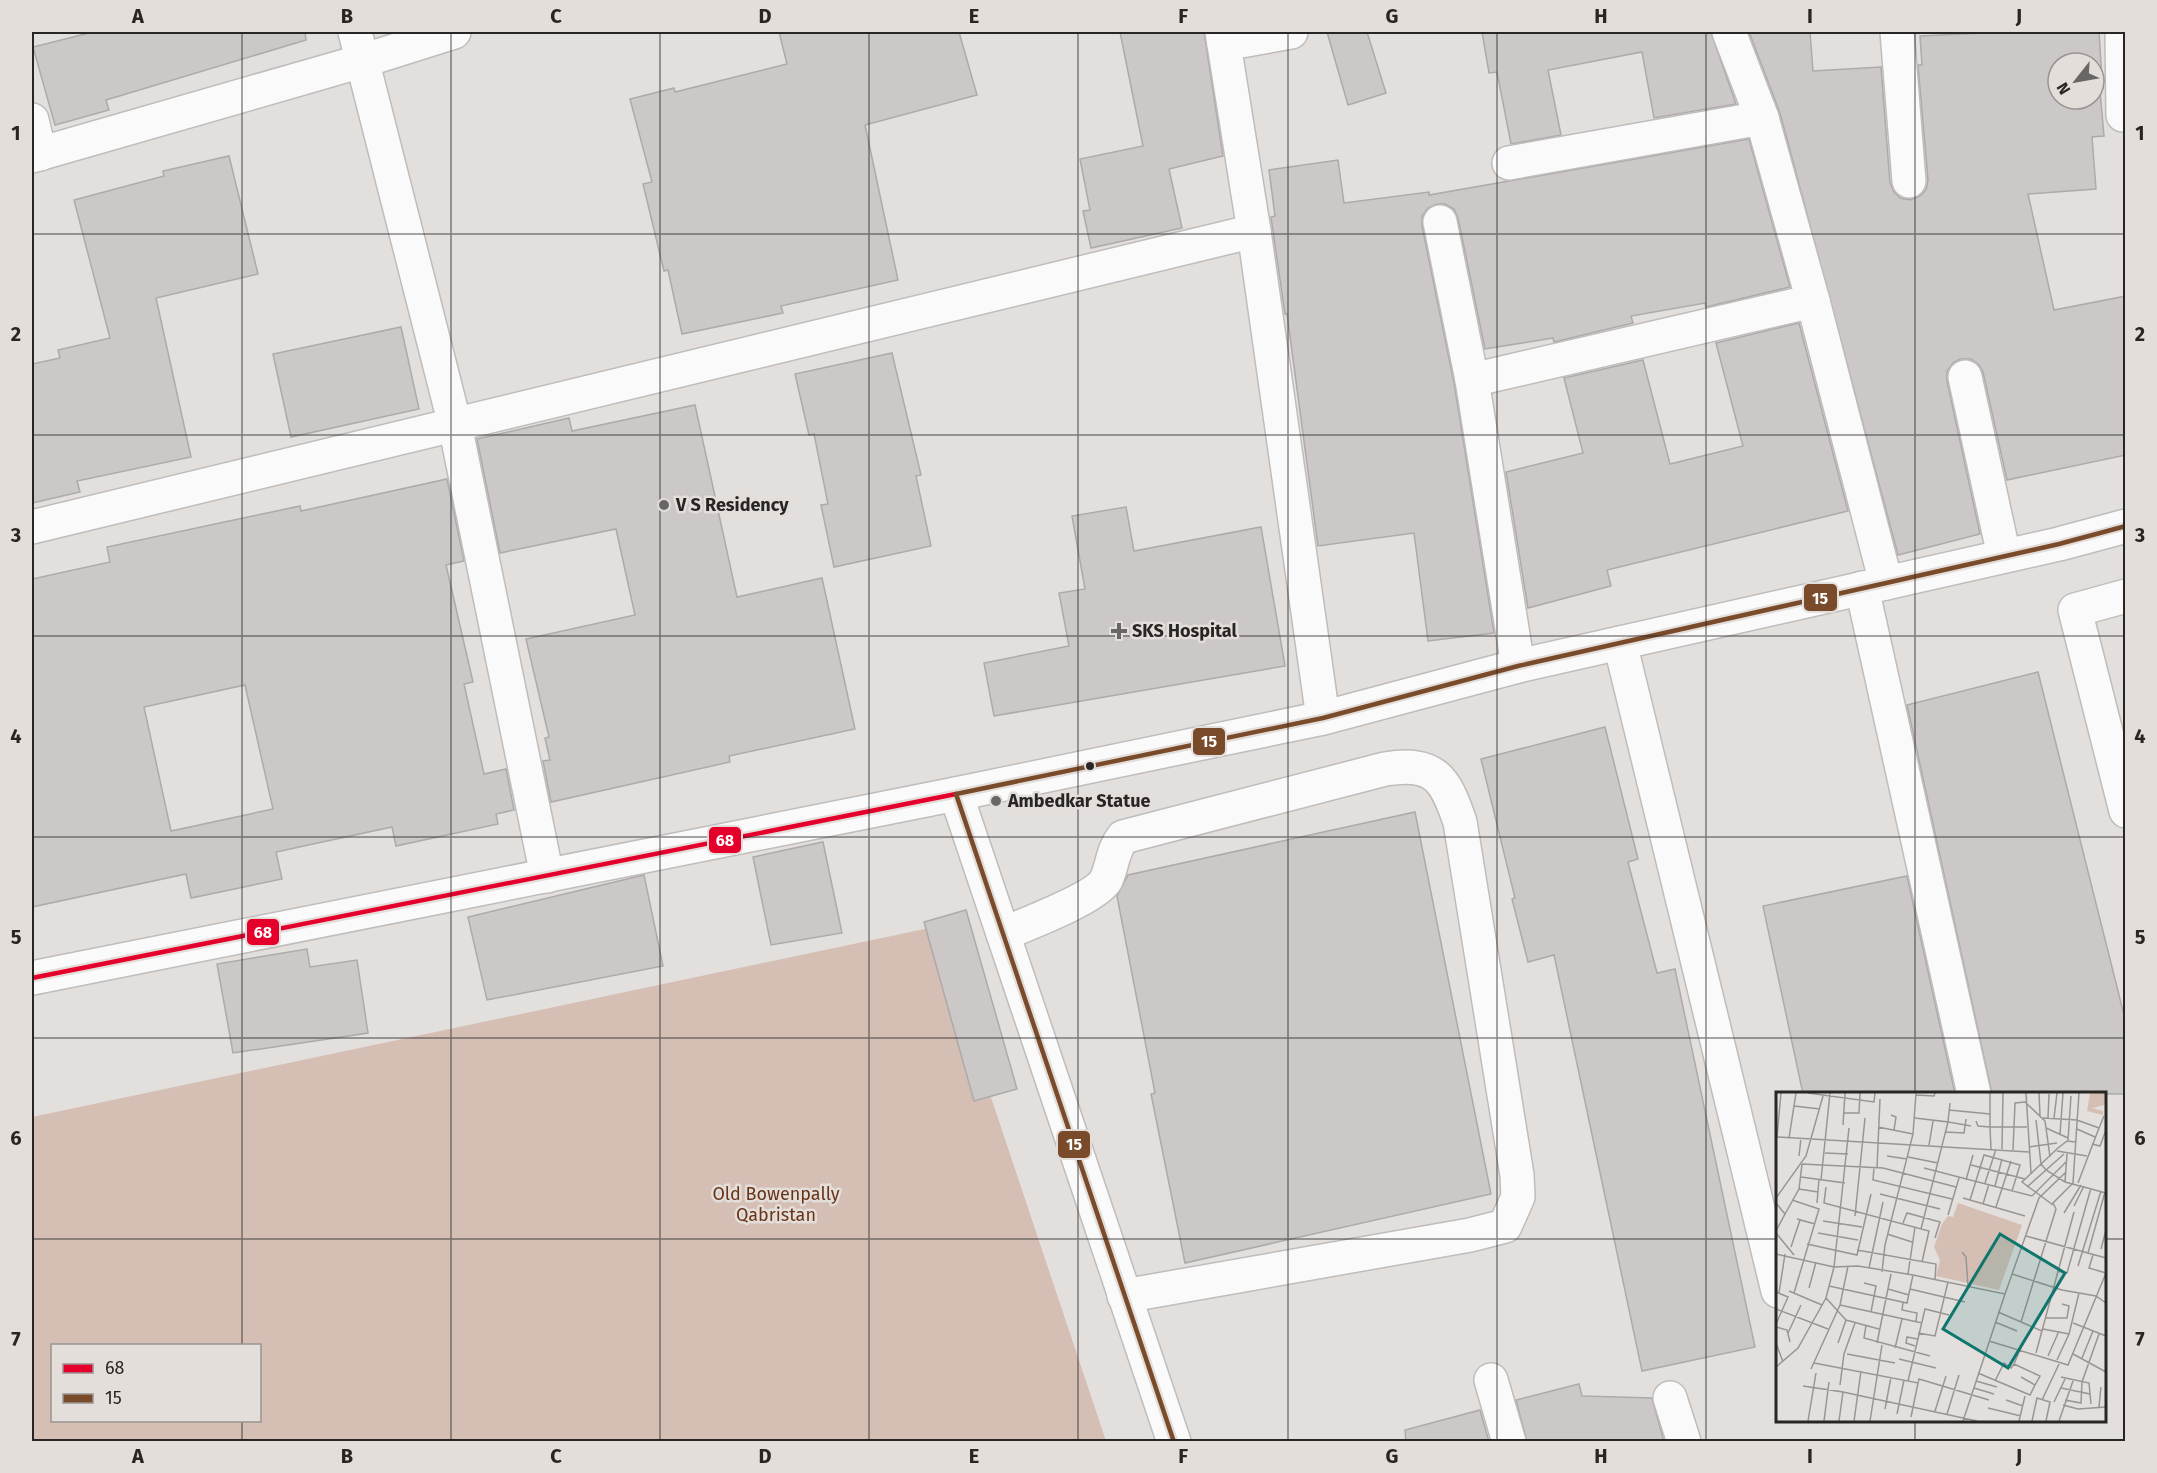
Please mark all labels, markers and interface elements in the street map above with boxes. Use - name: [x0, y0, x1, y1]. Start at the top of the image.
- text: A: [131, 4, 145, 28]
- text: B: [341, 4, 353, 28]
- text: C: [550, 4, 562, 28]
- text: D: [758, 4, 772, 28]
- text: E: [969, 4, 979, 28]
- text: F: [1178, 4, 1188, 28]
- text: G: [1386, 4, 1398, 28]
- text: H: [1594, 4, 1608, 28]
- text: I: [1807, 4, 1813, 28]
- text: J: [2015, 4, 2022, 28]
- north arrow: [2046, 51, 2106, 111]
- text: N: [2053, 79, 2074, 98]
- text: 1: [11, 121, 21, 145]
- text: 1: [2135, 121, 2145, 145]
- text: 2: [11, 322, 21, 346]
- text: 2: [2135, 322, 2145, 346]
- place label: V S Residency: [675, 494, 789, 516]
- marker: V S Residency: [657, 498, 671, 512]
- text: 3: [10, 523, 21, 547]
- text: 3: [2134, 523, 2145, 547]
- line badge: 15: [1803, 583, 1838, 612]
- text: 15: [1812, 589, 1828, 608]
- place label: SKS Hospital: [1132, 620, 1238, 642]
- marker: SKS Hospital: [1110, 622, 1128, 640]
- text: 4: [10, 724, 22, 748]
- text: 4: [2134, 724, 2146, 748]
- line badge: 15: [1192, 727, 1226, 756]
- text: 15: [1201, 732, 1217, 751]
- unlabelled marker: [1084, 760, 1096, 772]
- place label: Ambedkar Statue: [1007, 790, 1150, 812]
- marker: Ambedkar Statue: [989, 794, 1003, 808]
- line badge: 68: [708, 826, 742, 854]
- text: 68: [716, 831, 734, 850]
- line badge: 68: [246, 918, 280, 946]
- text: 68: [254, 923, 272, 942]
- text: 5: [11, 925, 22, 949]
- text: 5: [2135, 925, 2146, 949]
- inset map: [1776, 1092, 2106, 1422]
- text: 6: [10, 1126, 22, 1150]
- text: 6: [2134, 1126, 2146, 1150]
- line badge: 15: [1057, 1130, 1091, 1159]
- text: 15: [1066, 1135, 1082, 1154]
- park label: Old Bowenpally Qabristan: [712, 1183, 840, 1226]
- text: 7: [11, 1327, 21, 1351]
- text: 7: [2135, 1327, 2145, 1351]
- legend: [51, 1344, 261, 1422]
- text: 68: [105, 1357, 125, 1379]
- text: 15: [105, 1387, 122, 1409]
- text: A: [131, 1444, 145, 1468]
- text: B: [341, 1444, 353, 1468]
- text: C: [550, 1444, 562, 1468]
- text: D: [758, 1444, 772, 1468]
- text: E: [969, 1444, 979, 1468]
- text: F: [1178, 1444, 1188, 1468]
- text: G: [1386, 1444, 1398, 1468]
- text: H: [1594, 1444, 1608, 1468]
- text: I: [1807, 1444, 1813, 1468]
- text: J: [2015, 1444, 2022, 1468]

